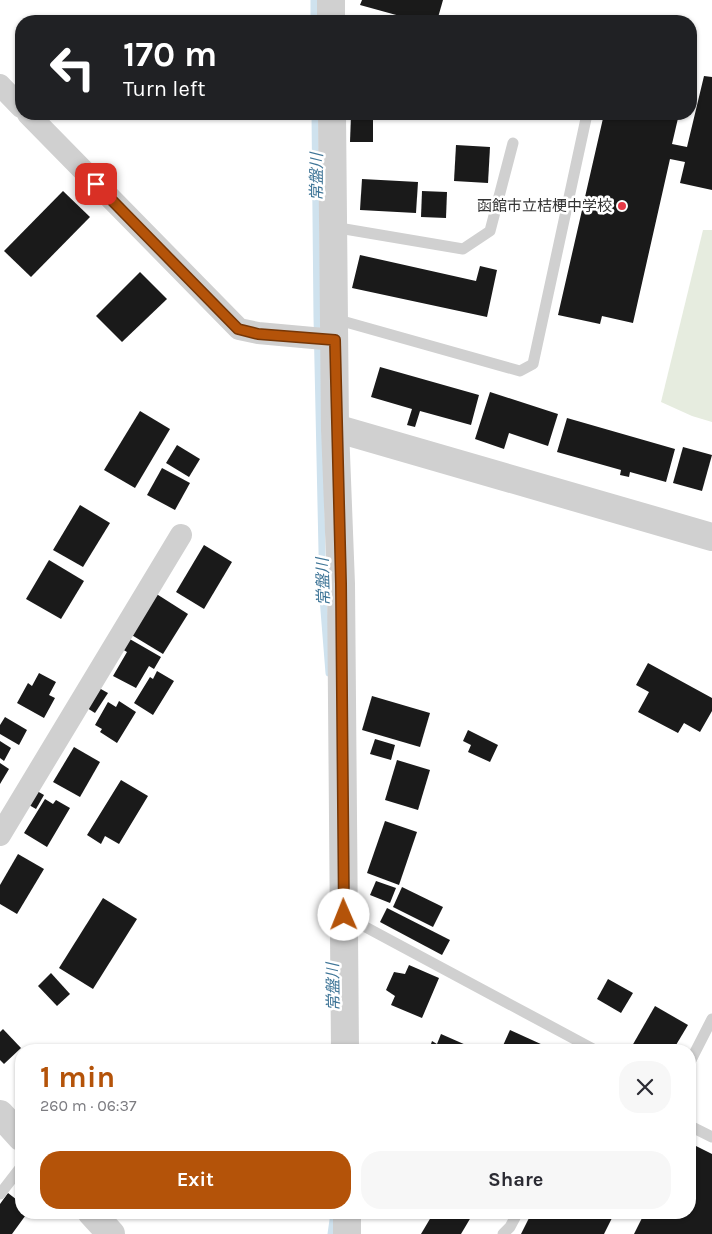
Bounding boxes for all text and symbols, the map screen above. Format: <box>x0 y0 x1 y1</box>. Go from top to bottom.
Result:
text: 170 m <box>123 34 217 75</box>
icon: left <box>40 35 105 100</box>
text: Turn left <box>123 76 206 102</box>
water label: 常盤川 <box>307 151 326 201</box>
pin <box>75 163 117 205</box>
icon: arrive <box>82 170 110 198</box>
place label: 函館市立桔梗中学校 <box>477 197 612 215</box>
marker: 函館市立桔梗中学校 <box>616 200 628 212</box>
water label: 常盤川 <box>313 556 333 606</box>
position arrow <box>317 888 369 940</box>
water label: 常盤川 <box>323 961 343 1011</box>
text: 1 min <box>40 1059 115 1095</box>
button: close <box>619 1061 671 1113</box>
text: 260 m · 06:37 <box>40 1096 136 1115</box>
button: Exit <box>40 1151 351 1209</box>
button: Share <box>361 1151 671 1209</box>

